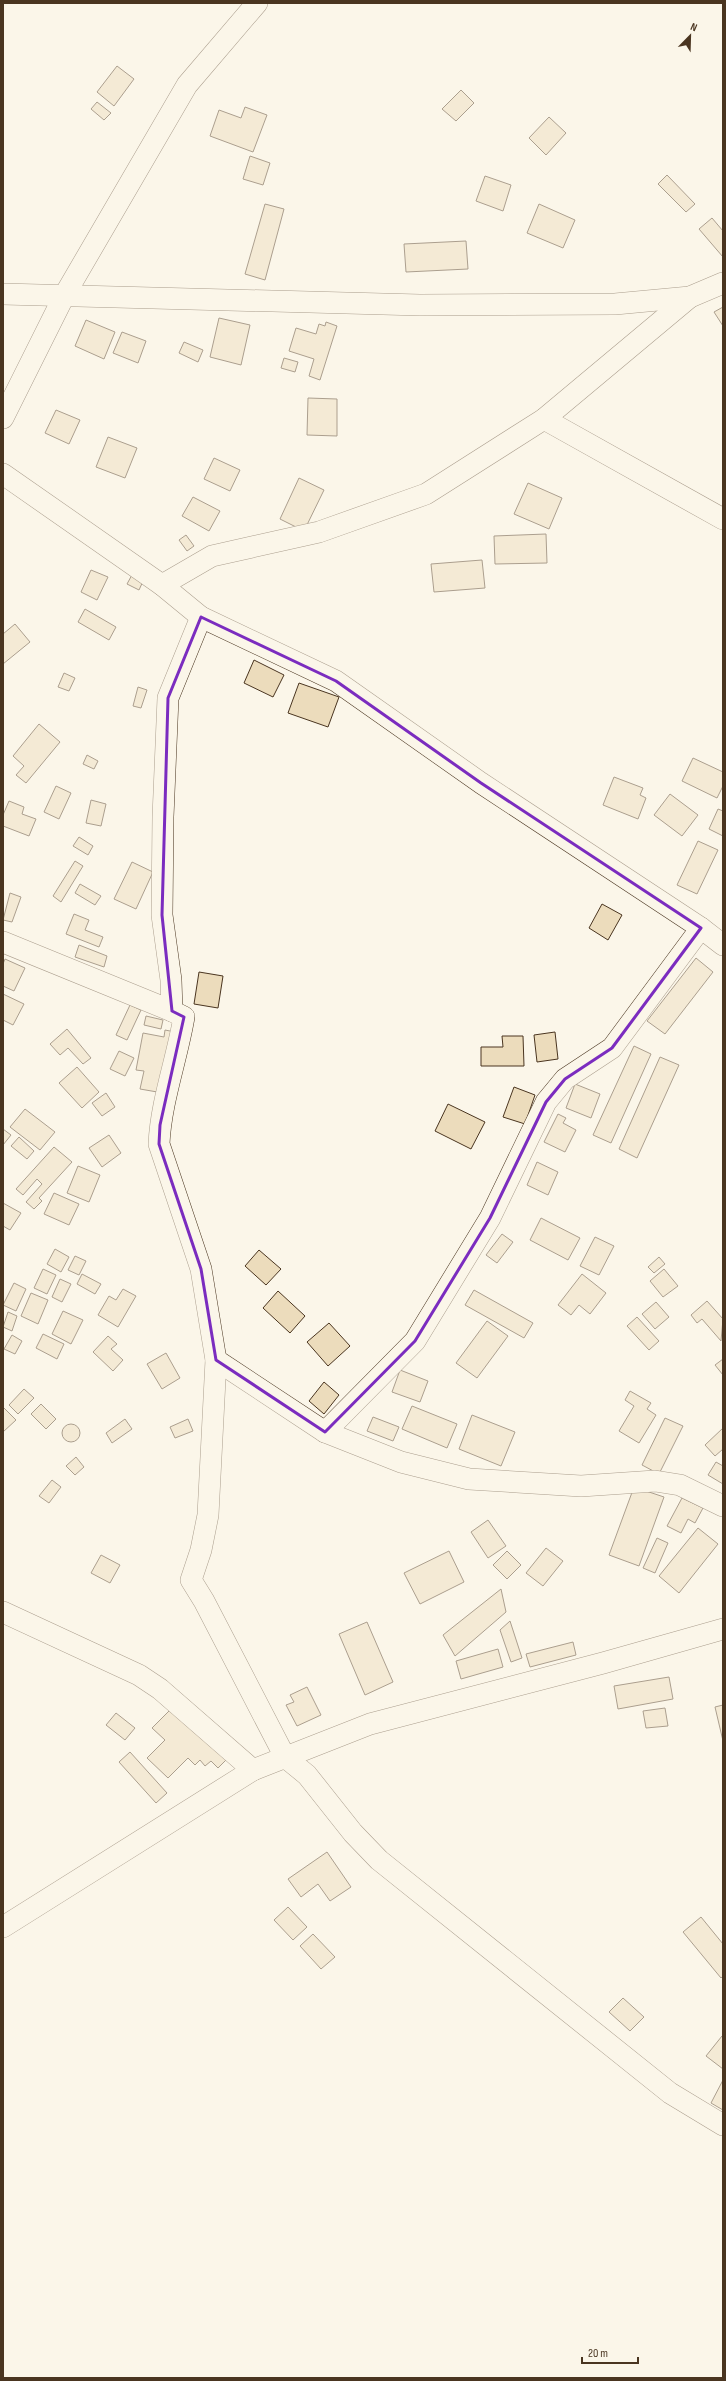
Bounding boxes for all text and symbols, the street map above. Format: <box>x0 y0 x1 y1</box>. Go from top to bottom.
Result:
north arrow <box>670 16 710 56</box>
text: N <box>688 20 699 34</box>
scale bar <box>582 2339 638 2365</box>
text: 20 m <box>588 2346 608 2361</box>

